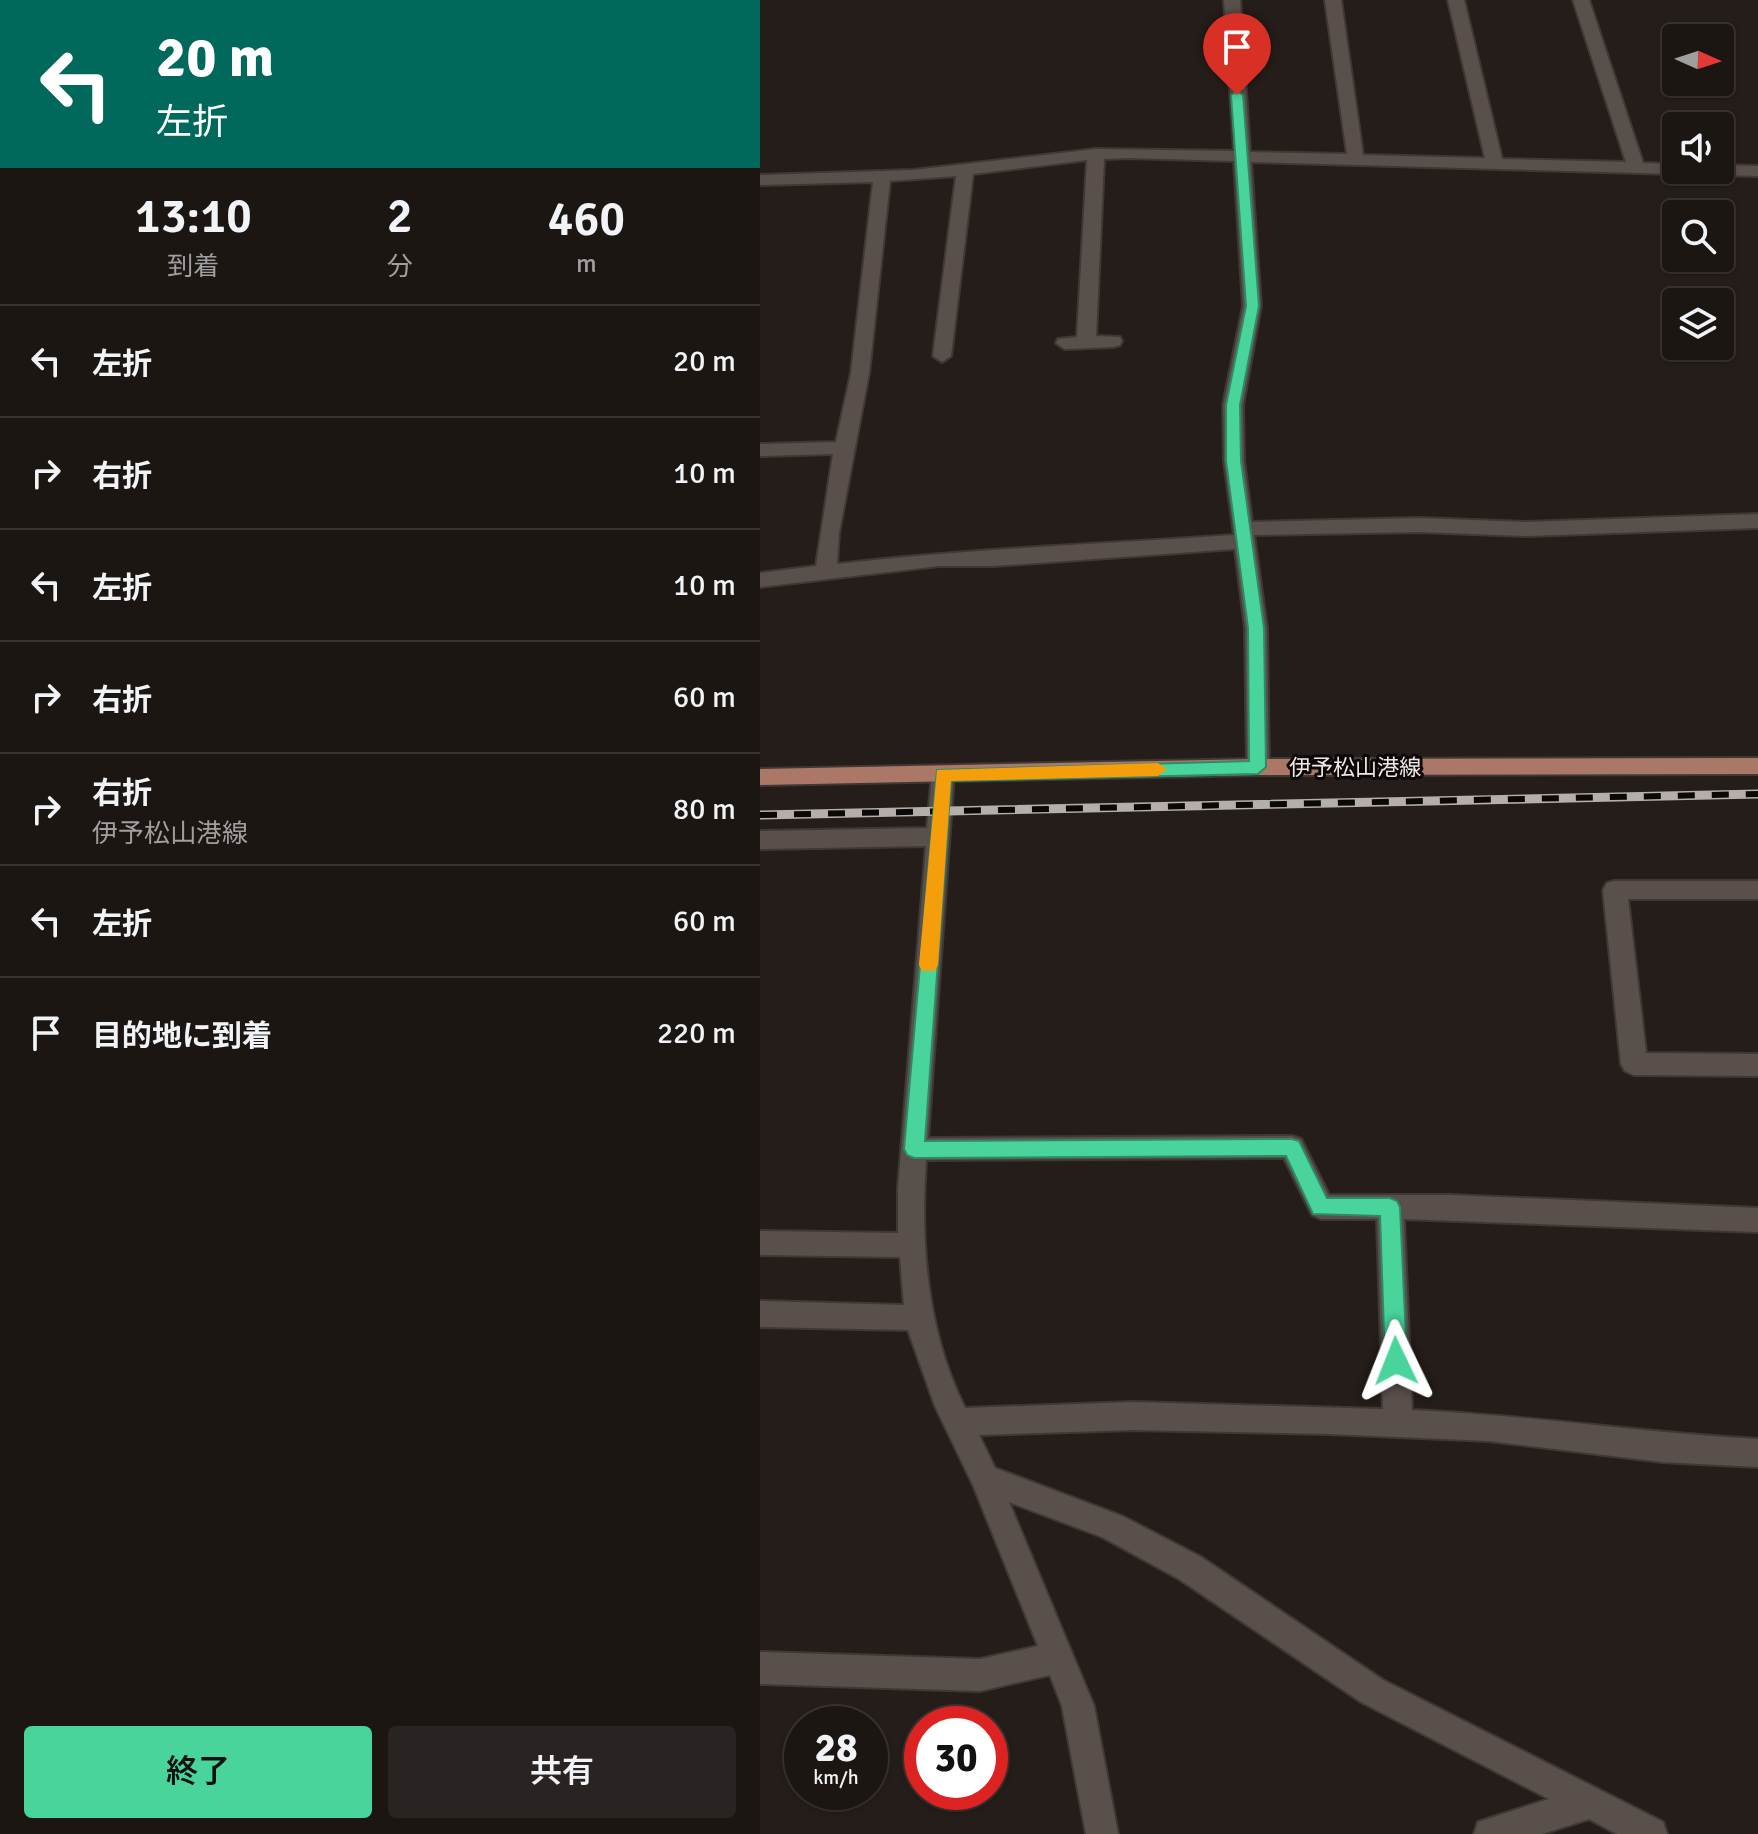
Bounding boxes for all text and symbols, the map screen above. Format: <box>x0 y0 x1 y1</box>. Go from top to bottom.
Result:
pin <box>1203 13 1271 95</box>
text: 20 m <box>156 23 274 92</box>
north arrow <box>1662 24 1734 96</box>
map controls <box>1662 24 1734 360</box>
icon: arrive <box>1215 25 1259 69</box>
icon: left <box>24 32 128 136</box>
text: 左折 <box>156 100 228 145</box>
button: sound <box>1662 112 1734 184</box>
text: 13:10 <box>135 187 252 246</box>
text: 2 <box>387 187 413 246</box>
text: 460 <box>547 190 625 249</box>
button: search <box>1662 200 1734 272</box>
text: m <box>576 248 597 280</box>
text: 到着 <box>167 251 219 283</box>
text: 分 <box>387 251 413 283</box>
button: layers <box>1662 288 1734 360</box>
icon: left <box>24 339 68 383</box>
text: 20 m <box>673 343 736 380</box>
text: 左折 <box>92 346 152 383</box>
icon: right <box>24 451 68 495</box>
text: 10 m <box>673 455 736 492</box>
text: 右折 <box>92 458 152 495</box>
icon: left <box>24 563 68 607</box>
text: 10 m <box>673 567 736 604</box>
text: 左折 <box>92 570 152 607</box>
icon: right <box>24 675 68 719</box>
text: 60 m <box>673 679 736 716</box>
text: 右折 <box>92 682 152 719</box>
street label: 伊予松山港線 <box>1289 754 1421 781</box>
text: 右折 <box>92 775 152 812</box>
icon: right <box>24 787 68 831</box>
text: 80 m <box>673 791 736 828</box>
text: 伊予松山港線 <box>92 818 248 850</box>
icon: left <box>24 899 68 943</box>
text: 60 m <box>673 903 736 940</box>
text: 左折 <box>92 906 152 943</box>
icon: arrive <box>24 1011 68 1055</box>
text: 220 m <box>657 1015 736 1052</box>
text: 目的地に到着 <box>92 1018 272 1055</box>
position arrow <box>1354 1319 1438 1403</box>
speed limit sign: 30 <box>904 1706 1008 1810</box>
text: 28 <box>814 1723 858 1773</box>
button: 終了 <box>24 1726 372 1818</box>
button: 共有 <box>388 1726 736 1818</box>
text: km/h <box>813 1765 859 1790</box>

